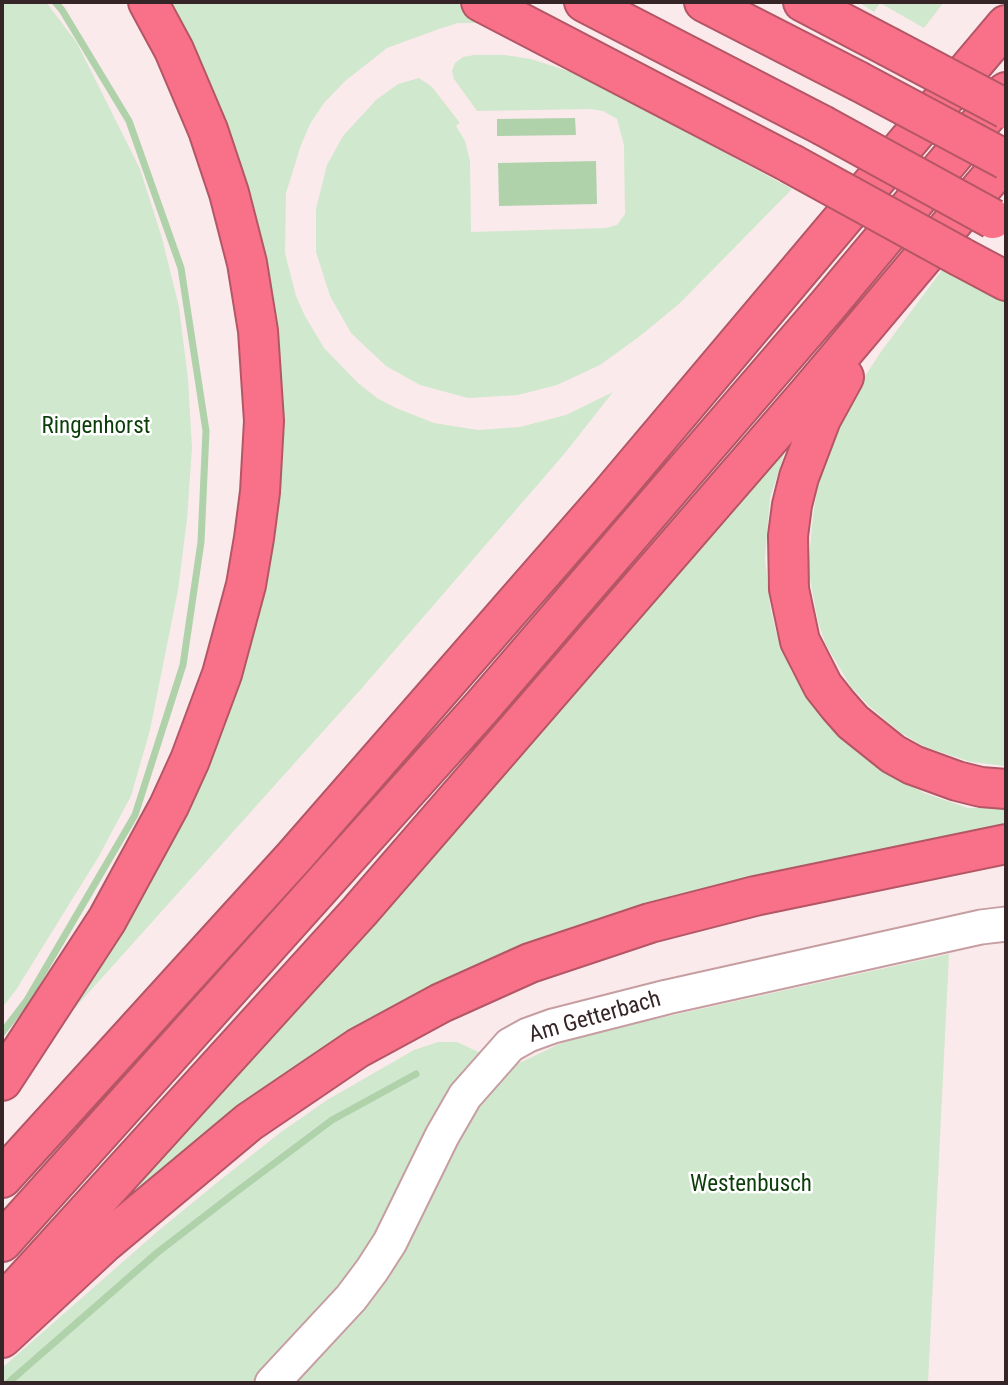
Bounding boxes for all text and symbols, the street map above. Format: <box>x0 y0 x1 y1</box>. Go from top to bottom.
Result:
park label: Ringenhorst <box>42 413 150 441</box>
street label: Am Getterbach <box>526 986 664 1050</box>
park label: Westenbusch <box>690 1171 812 1199</box>

